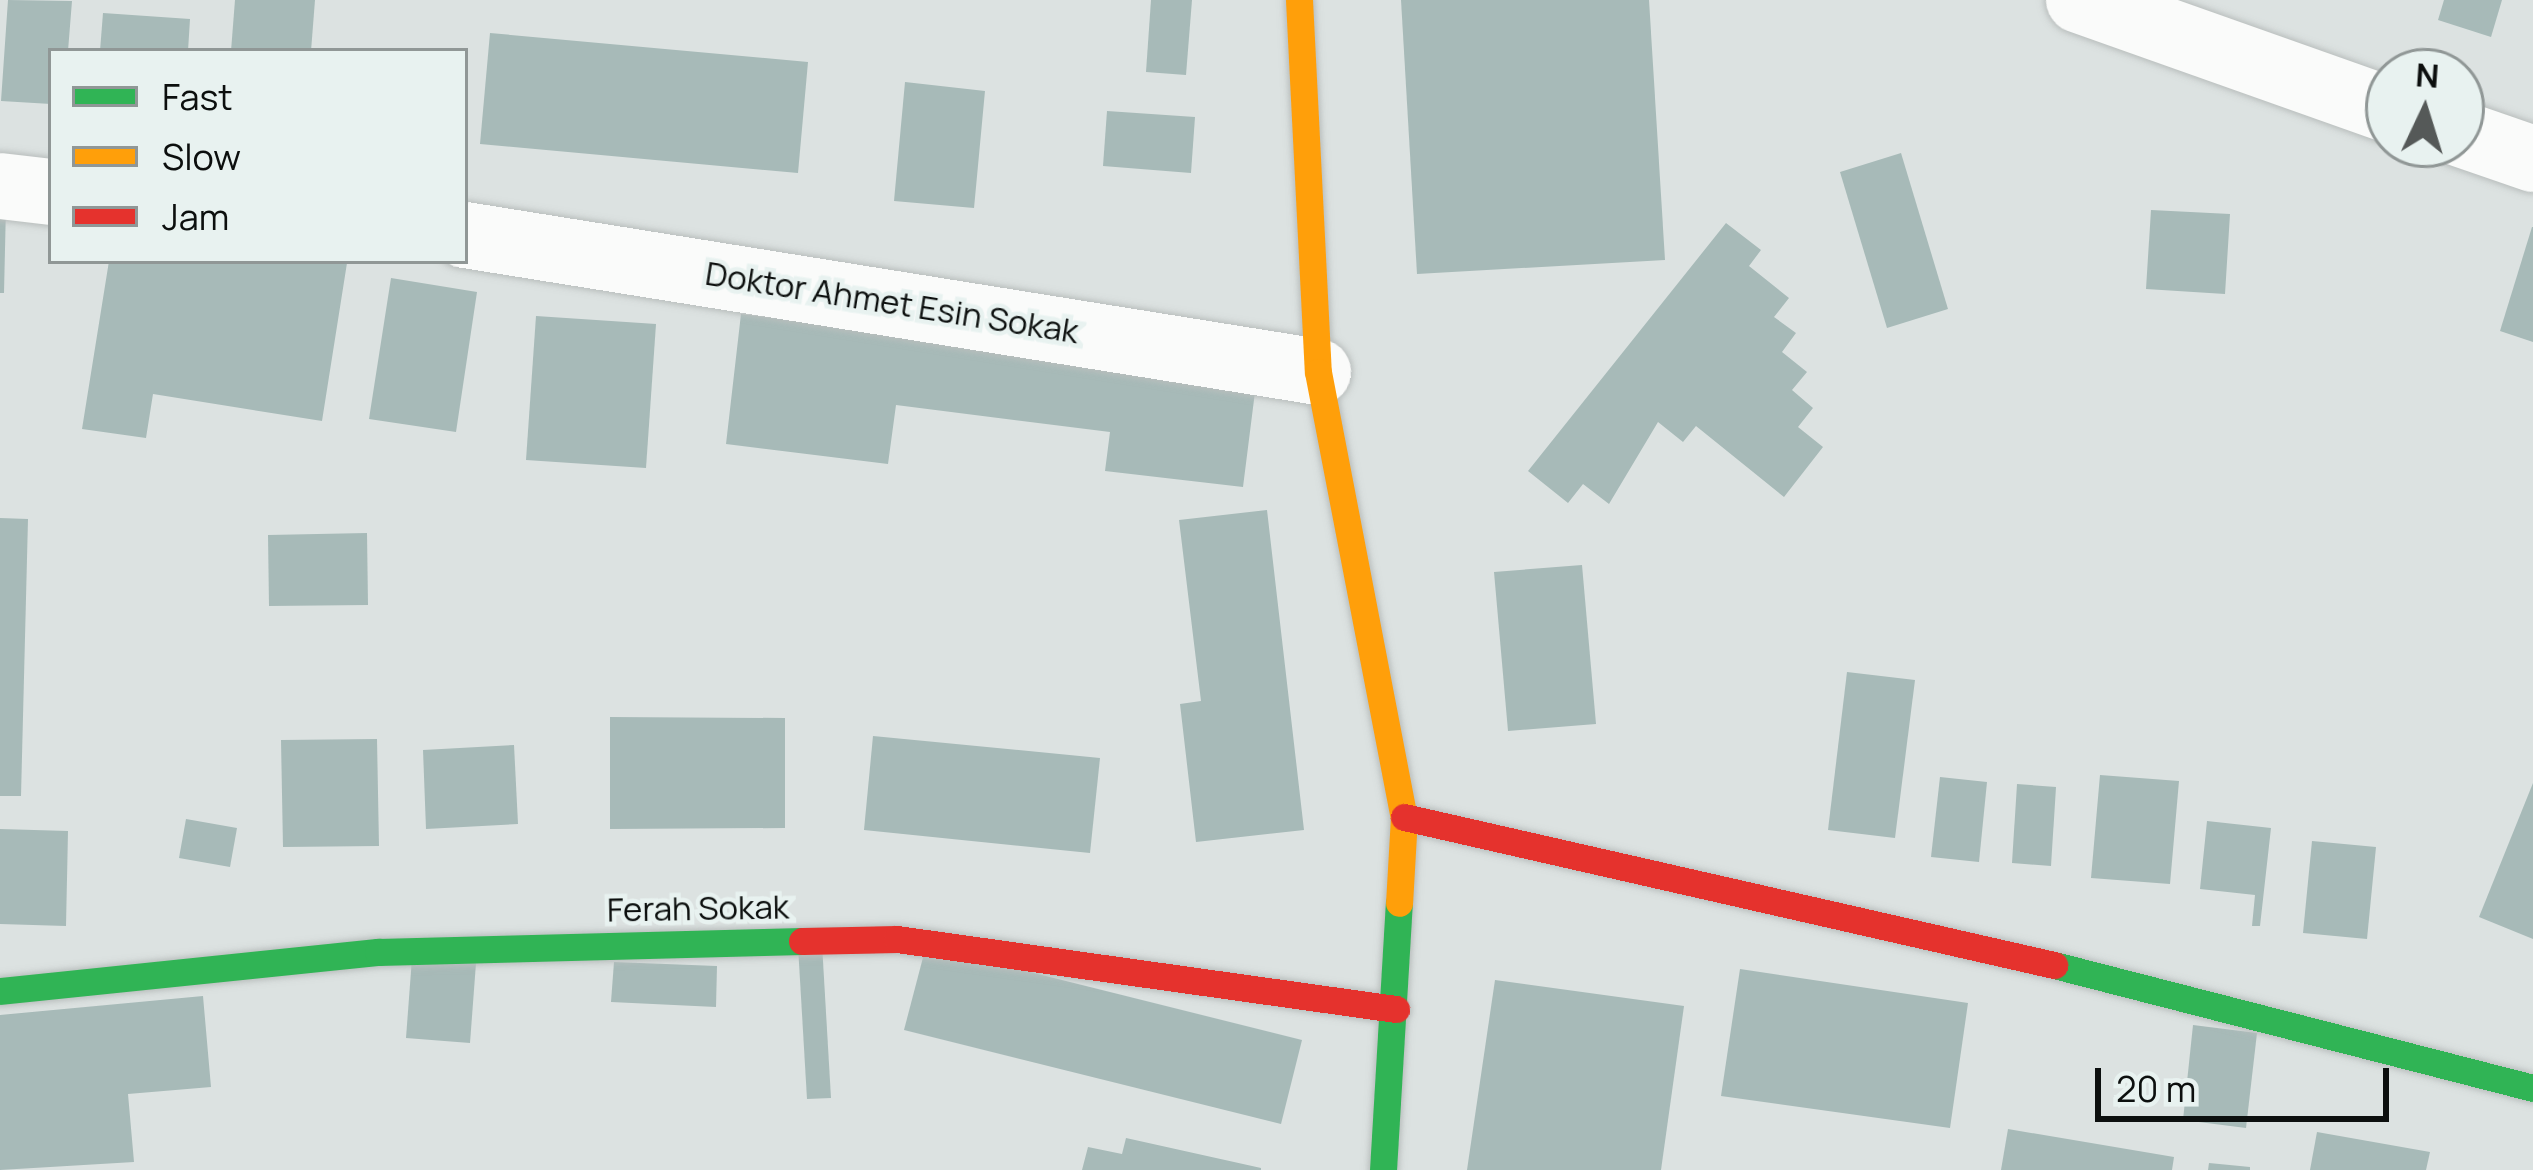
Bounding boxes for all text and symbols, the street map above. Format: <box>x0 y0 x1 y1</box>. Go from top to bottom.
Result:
legend <box>48 48 468 264</box>
north arrow <box>2365 48 2485 168</box>
text: N <box>2414 51 2441 98</box>
text: Fast <box>162 72 233 121</box>
text: Slow <box>162 132 241 181</box>
text: Jam <box>162 192 229 241</box>
street label: Doktor Ahmet Esin Sokak <box>703 253 1081 351</box>
street label: Ferah Sokak <box>607 887 789 929</box>
scale bar <box>2101 1044 2395 1118</box>
text: 20 m <box>2116 1064 2196 1113</box>

